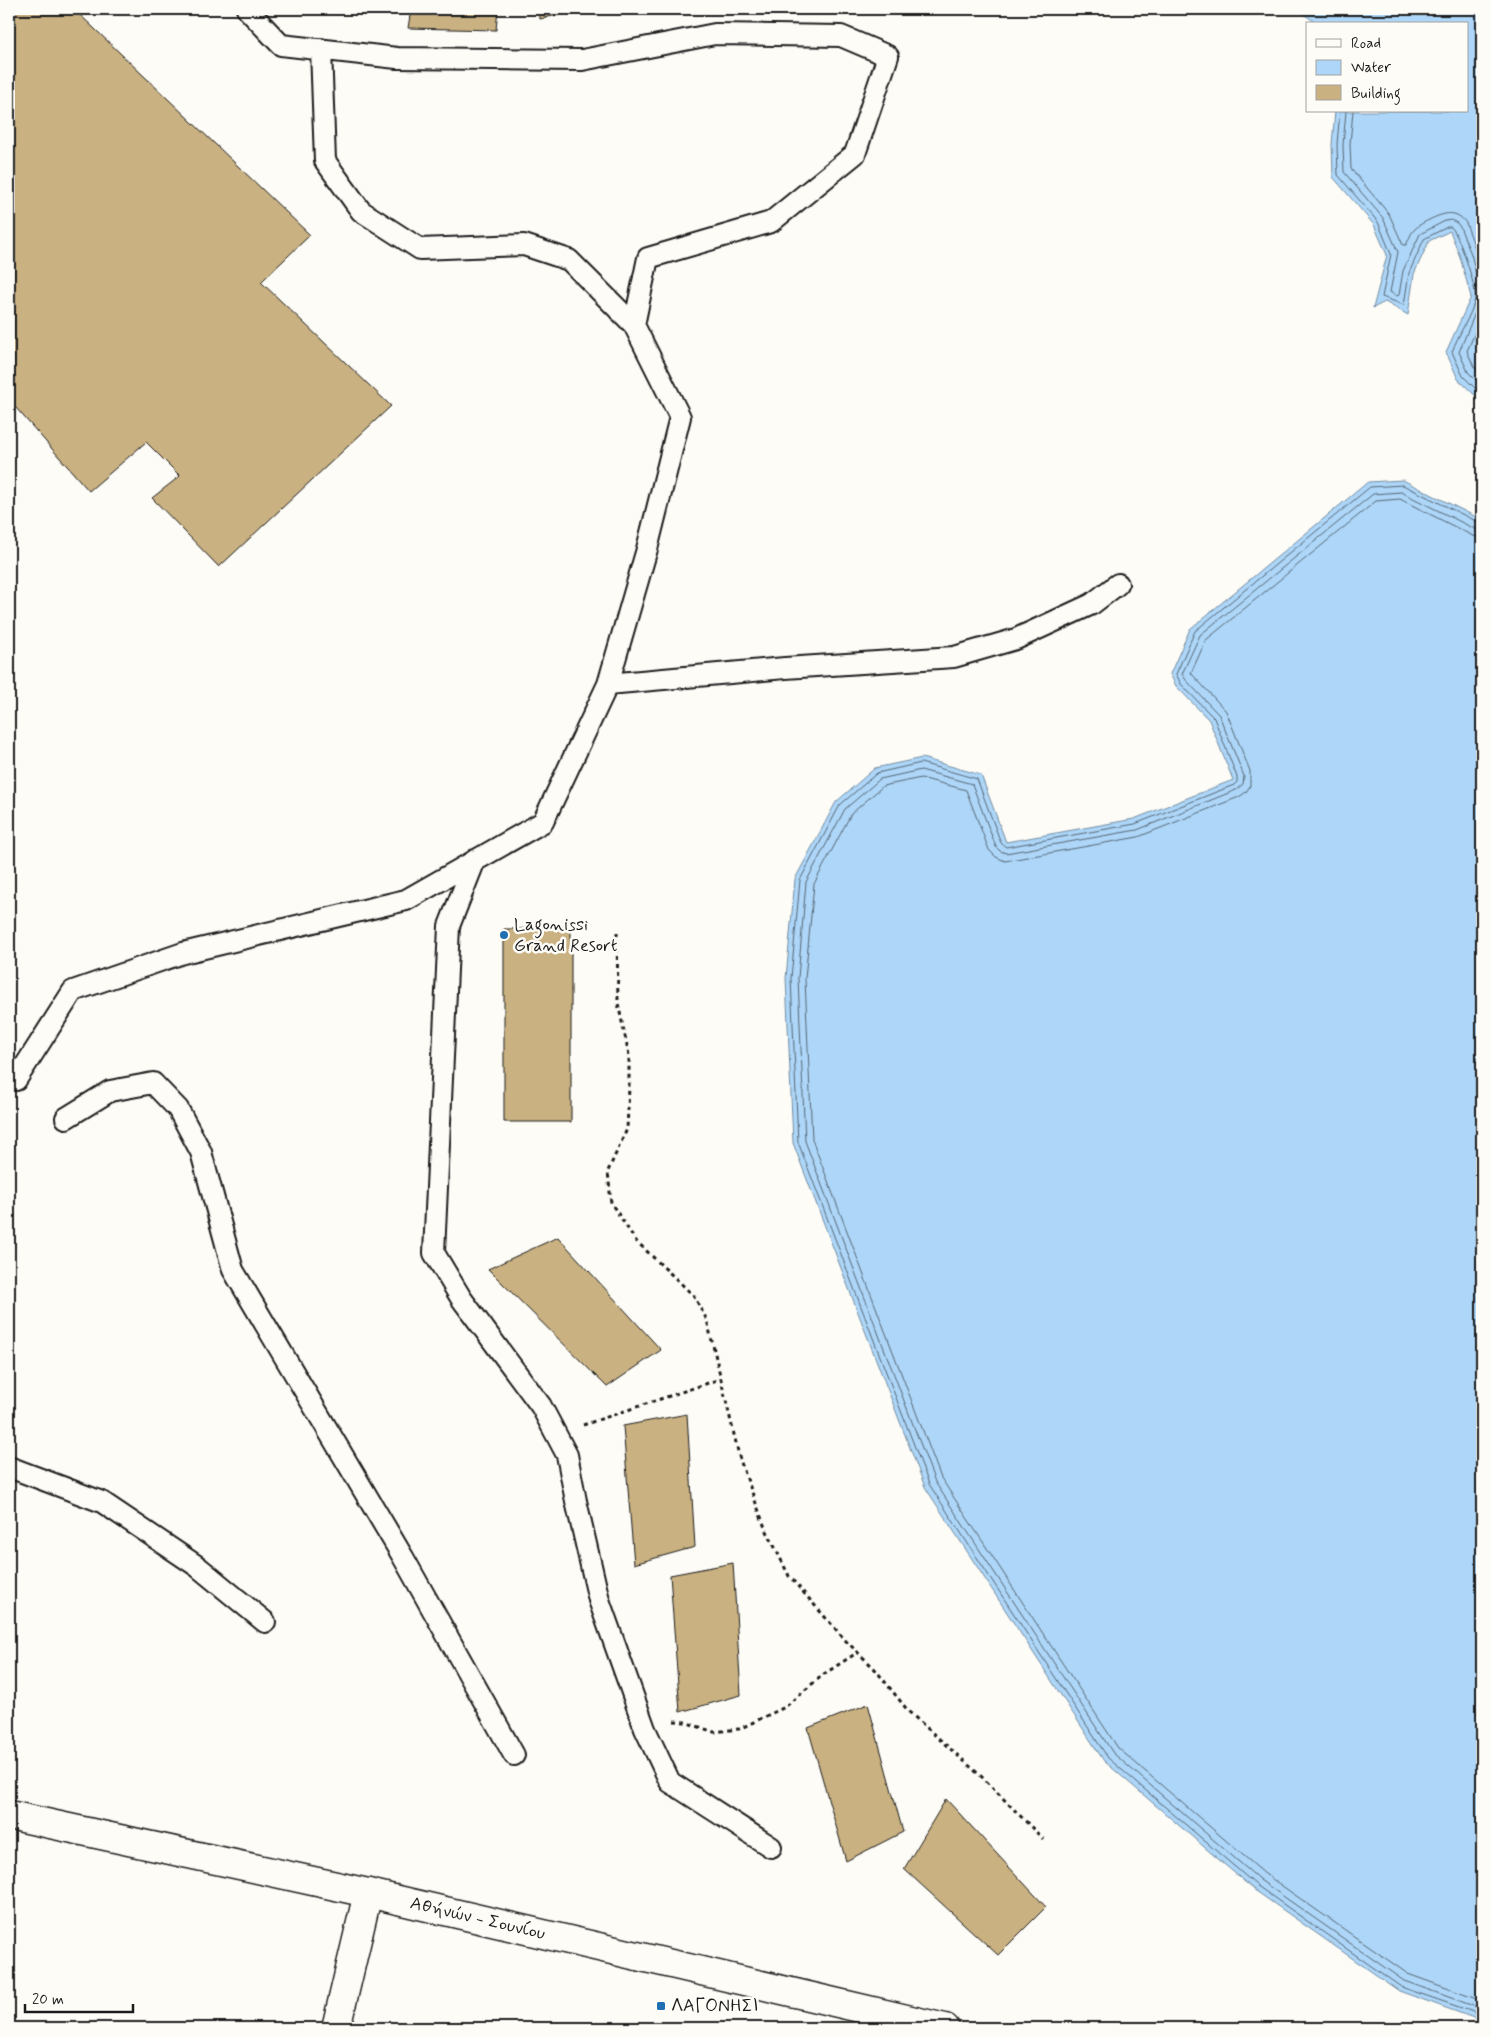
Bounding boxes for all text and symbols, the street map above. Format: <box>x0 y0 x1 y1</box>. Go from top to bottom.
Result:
legend <box>1306 22 1468 112</box>
text: Road <box>1351 34 1381 54</box>
text: Water <box>1351 58 1391 78</box>
text: Building <box>1351 84 1401 105</box>
place label: Lagonissi Grand Resort <box>514 913 618 958</box>
marker: Lagonissi Grand Resort <box>498 929 510 941</box>
street label: Αθήνών - Σουνίου <box>408 1891 548 1946</box>
scale bar <box>25 1982 132 2014</box>
text: 20 m <box>32 1990 64 2010</box>
place label: ΛΑΓΟΝΗΣΙ <box>671 1994 759 2018</box>
marker: ΛΑΓΟΝΗΣΙ <box>655 2000 667 2012</box>

